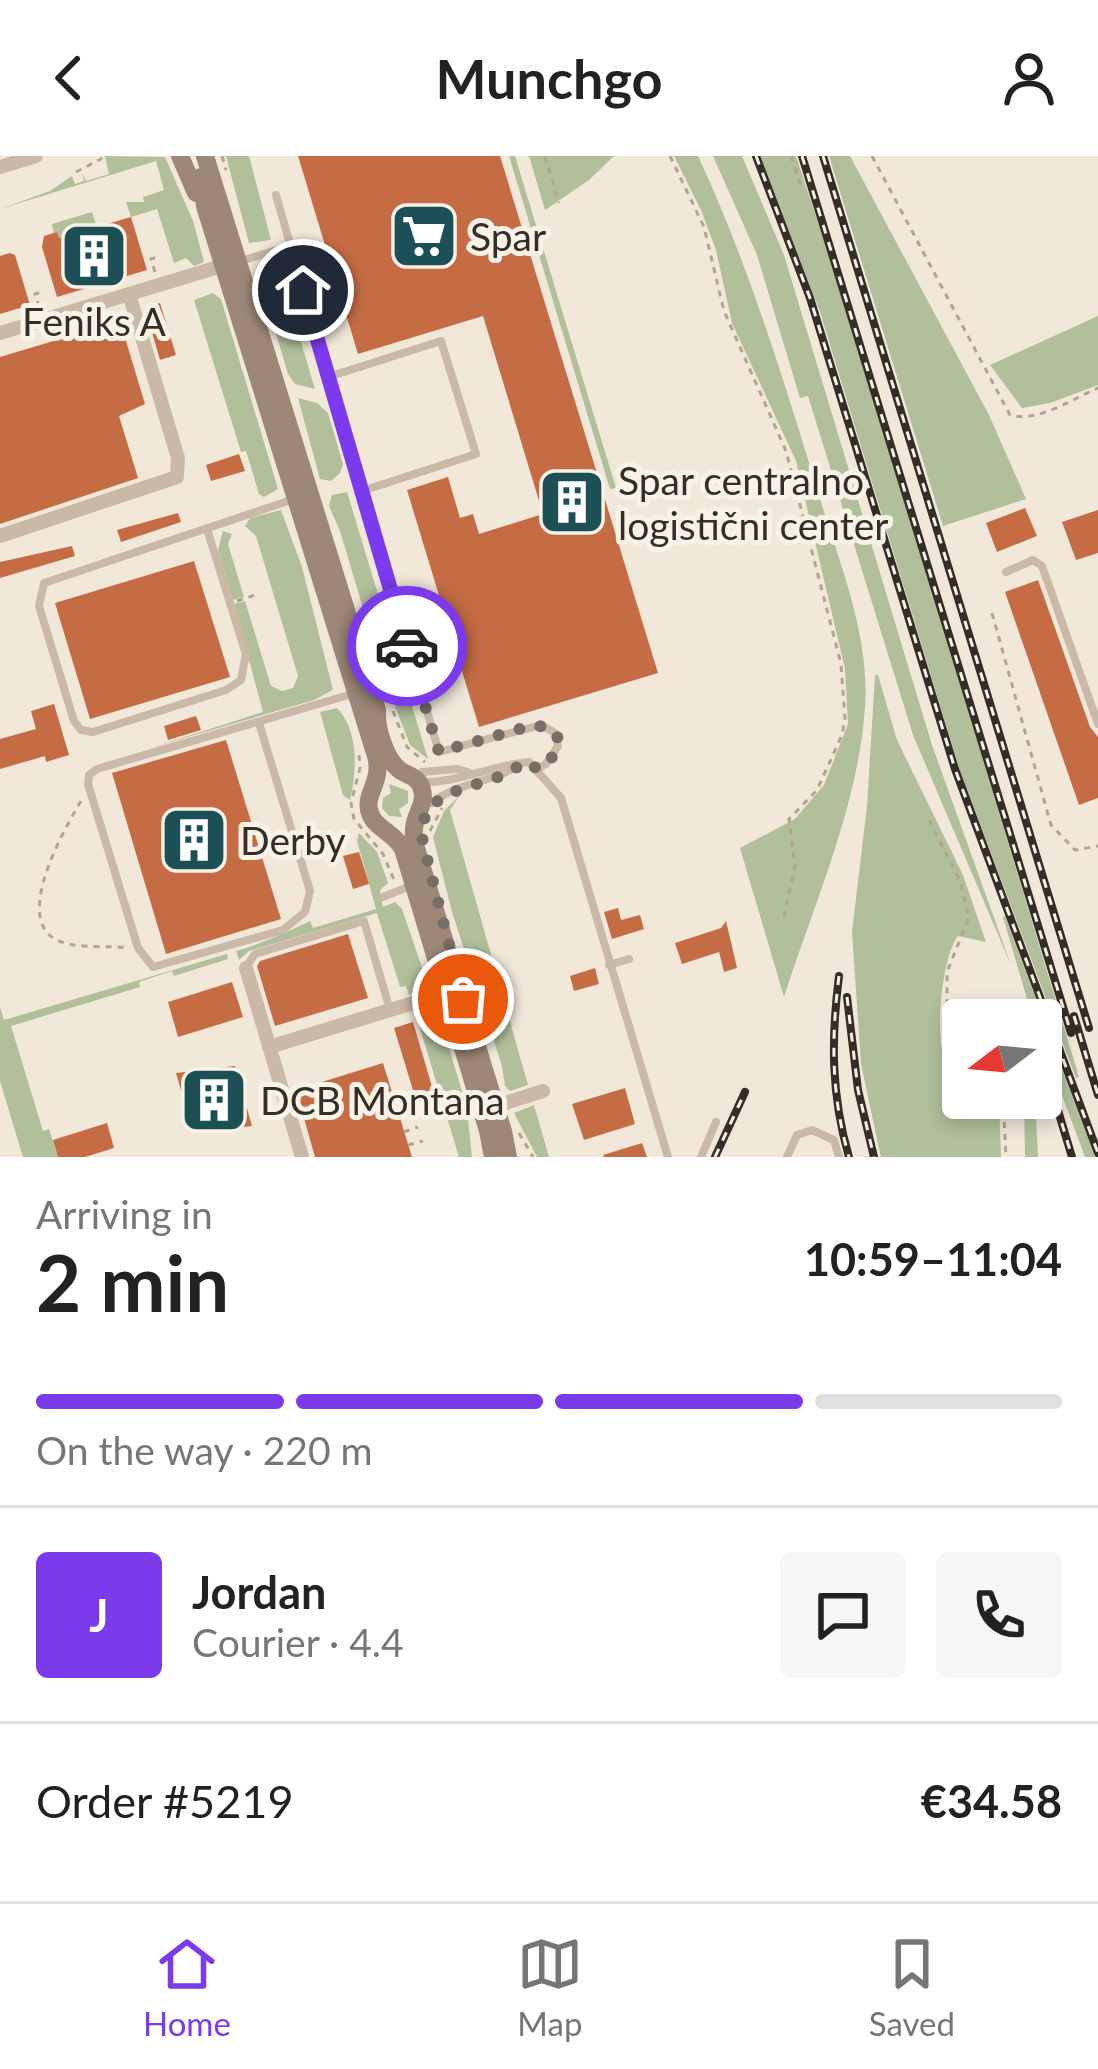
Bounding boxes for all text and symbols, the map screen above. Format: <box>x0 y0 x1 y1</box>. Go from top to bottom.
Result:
icon: back <box>36 45 102 111</box>
icon: person <box>996 45 1062 111</box>
text: Munchgo <box>436 46 662 111</box>
supermarket icon: Spar <box>389 201 459 271</box>
place label: Spar <box>470 213 546 259</box>
building icon: Feniks A <box>59 221 129 291</box>
pin <box>252 239 354 341</box>
icon: home <box>270 257 336 323</box>
place label: Feniks A <box>22 298 167 344</box>
place label: Spar centralno logistični center <box>618 457 889 548</box>
building icon: Spar centralno logistični center <box>537 467 607 537</box>
courier <box>347 586 467 706</box>
icon: car <box>374 613 440 679</box>
building icon: Derby <box>159 805 229 875</box>
place label: Derby <box>240 817 346 863</box>
pin <box>412 948 514 1050</box>
icon: bag <box>430 966 496 1032</box>
north arrow <box>942 999 1062 1119</box>
map controls <box>942 999 1062 1119</box>
building icon: DCB Montana <box>179 1065 249 1135</box>
place label: DCB Montana <box>260 1077 505 1123</box>
text: Arriving in <box>36 1191 213 1237</box>
text: 10:59–11:04 <box>804 1232 1062 1286</box>
text: 2 min <box>36 1235 229 1329</box>
text: On the way · 220 m <box>36 1427 373 1473</box>
button: chat <box>780 1552 906 1678</box>
button: phone <box>936 1552 1062 1678</box>
text: Jordan <box>192 1565 326 1619</box>
text: J <box>89 1588 109 1642</box>
text: Courier · 4.4 <box>192 1619 404 1665</box>
text: Order #5219 <box>36 1774 294 1828</box>
text: €34.58 <box>921 1774 1062 1828</box>
tab: Home <box>143 1931 231 2043</box>
tab: Map <box>517 1931 583 2043</box>
tab: Saved <box>869 1931 955 2043</box>

